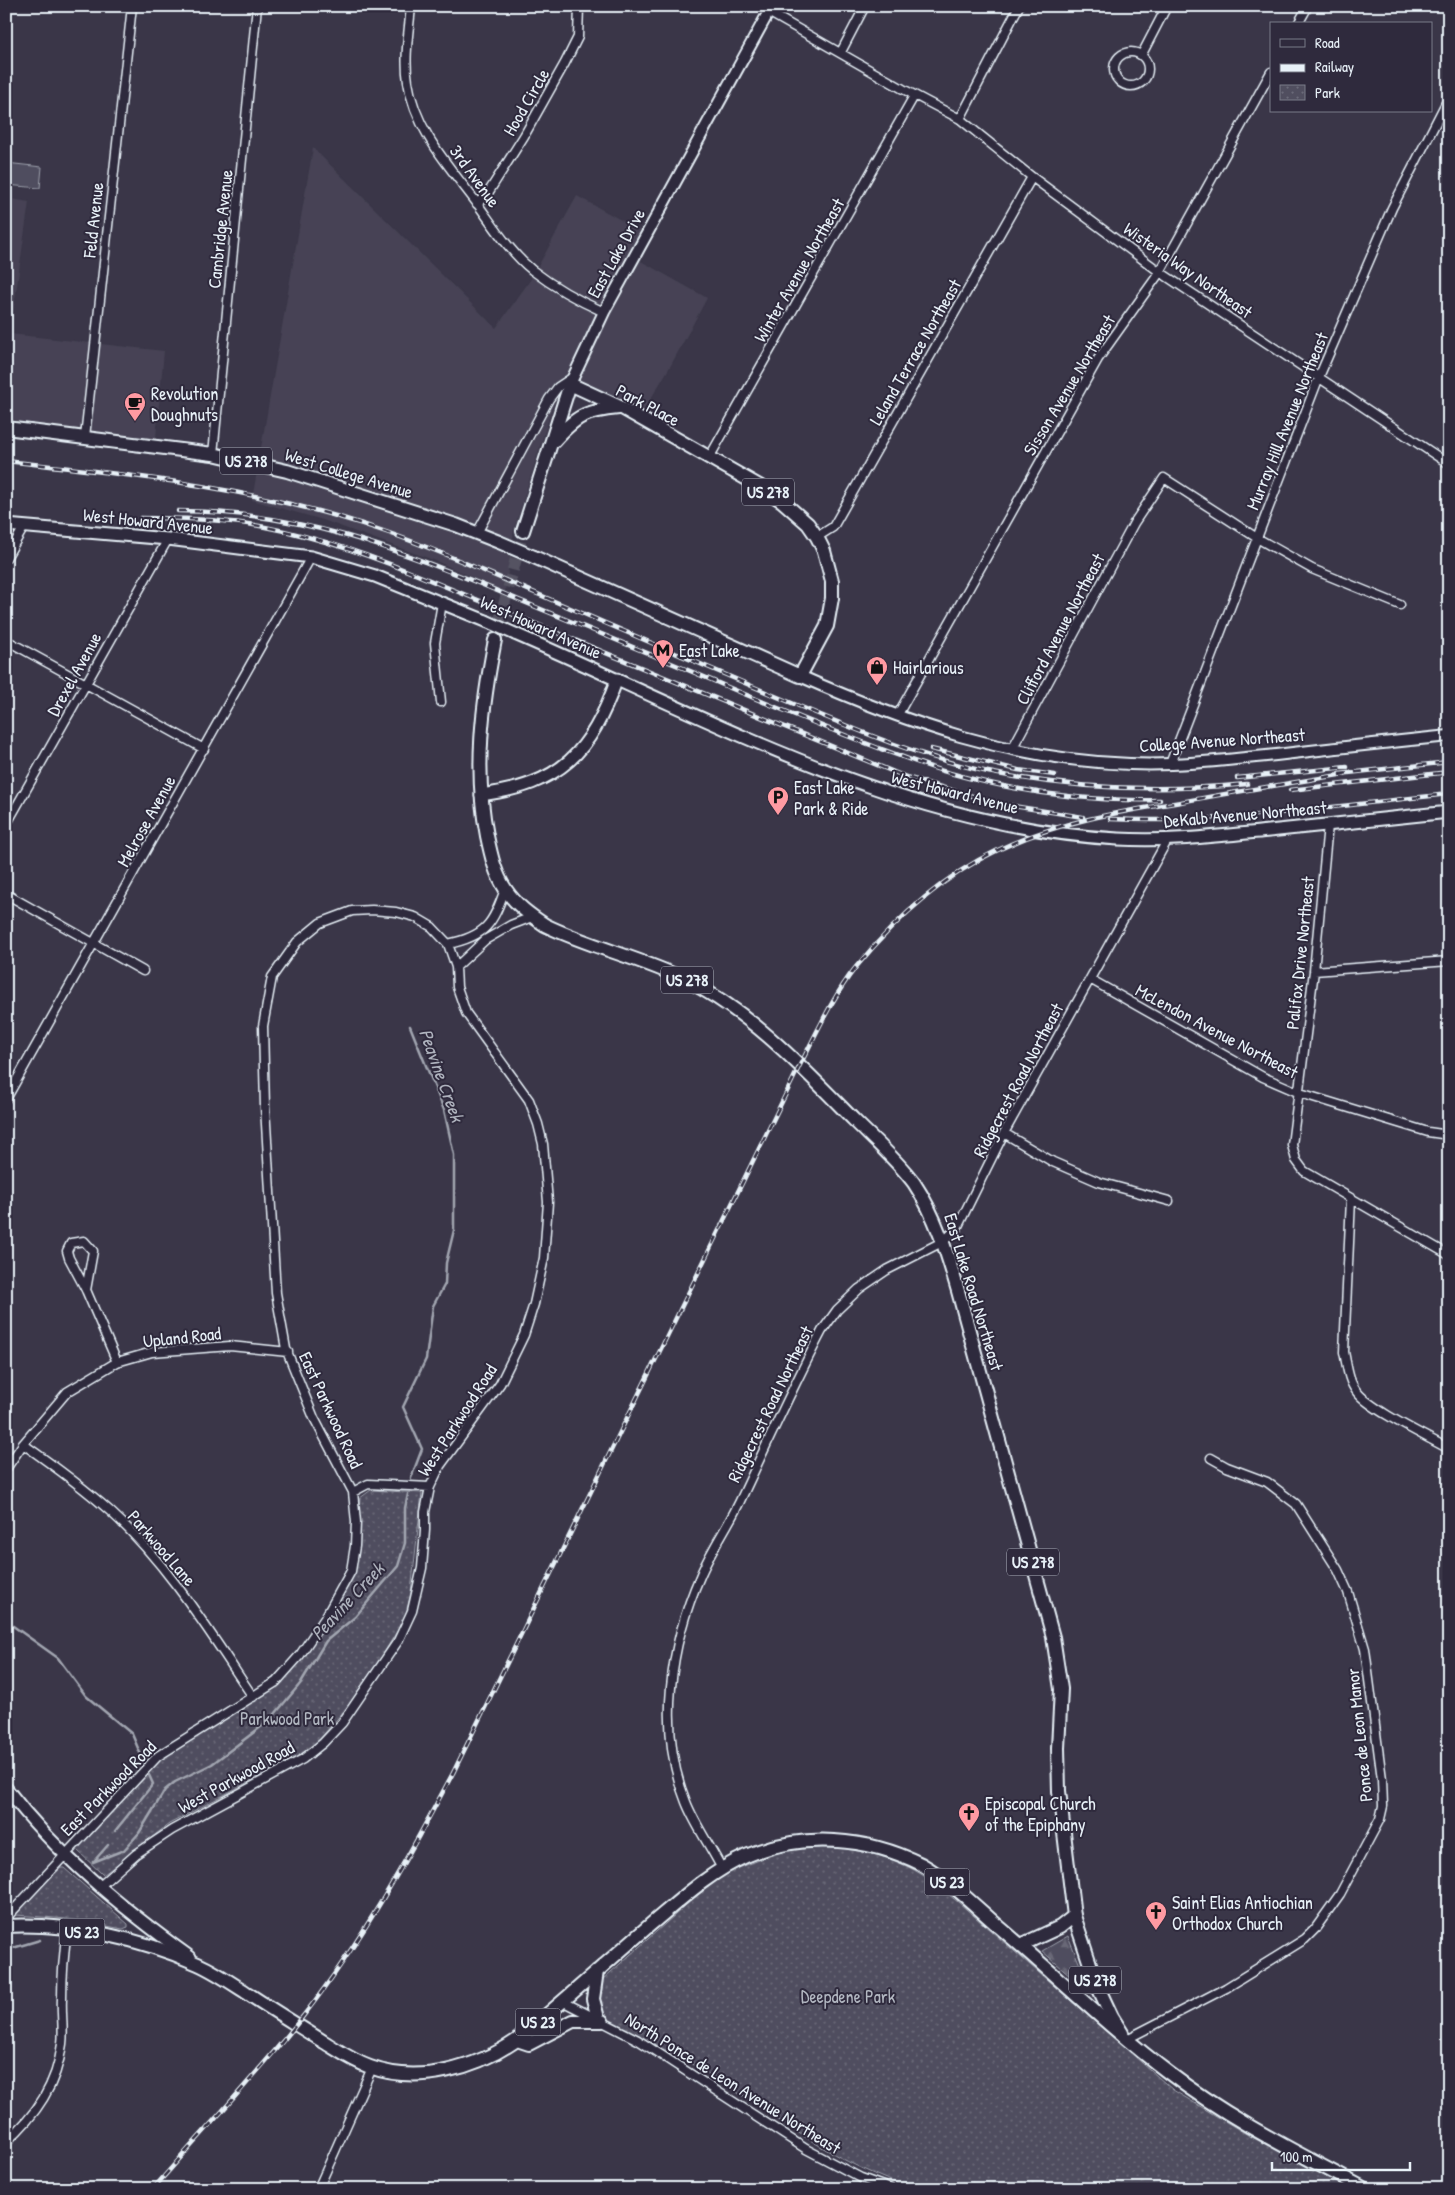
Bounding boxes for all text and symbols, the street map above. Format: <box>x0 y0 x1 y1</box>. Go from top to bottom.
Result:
legend <box>1270 22 1432 112</box>
text: Road <box>1315 32 1340 53</box>
text: Railway <box>1315 56 1354 77</box>
street label: Hood Circle <box>497 64 555 140</box>
text: Park <box>1315 82 1340 103</box>
street label: 3rd Avenue <box>444 140 506 212</box>
street label: Cambridge Avenue <box>201 168 239 290</box>
street label: Feld Avenue <box>77 181 109 260</box>
street label: Winter Avenue Northeast <box>748 193 851 347</box>
street label: East Lake Drive <box>581 204 651 302</box>
street label: Wisteria Way Northeast <box>1118 216 1258 324</box>
street label: Leland Terrace Northeast <box>863 274 967 430</box>
street label: Sisson Avenue Northeast <box>1017 309 1121 460</box>
street label: Murray Hill Avenue Northeast <box>1240 328 1334 514</box>
street label: Park Place <box>612 378 684 432</box>
place label: Revolution Doughnuts <box>151 381 218 427</box>
cafe icon: Revolution Doughnuts <box>123 391 147 422</box>
street label: West College Avenue <box>282 442 416 504</box>
road number: US 278 <box>220 448 272 474</box>
road number: US 278 <box>742 478 794 506</box>
street label: West Howard Avenue <box>82 502 214 540</box>
street label: Clifford Avenue Northeast <box>1009 548 1111 709</box>
street label: West Howard Avenue <box>476 589 606 665</box>
street label: Drexel Avenue <box>41 628 107 720</box>
metro station icon: East Lake <box>651 638 675 669</box>
place label: East Lake <box>679 638 740 663</box>
shop icon: Hairlarious <box>865 655 889 686</box>
place label: Hairlarious <box>893 655 964 680</box>
street label: College Avenue Northeast <box>1138 722 1306 758</box>
street label: West Howard Avenue <box>889 764 1021 820</box>
street label: Melrose Avenue <box>111 771 181 871</box>
place label: East Lake Park & Ride <box>794 775 868 821</box>
parking icon: East Lake Park & Ride <box>766 785 790 816</box>
street label: DeKalb Avenue Northeast <box>1163 794 1328 834</box>
street label: Palifox Drive Northeast <box>1280 875 1321 1031</box>
road number: US 278 <box>661 966 713 994</box>
street label: McLendon Avenue Northeast <box>1131 978 1303 1085</box>
street label: Ridgecrest Road Northeast <box>967 998 1070 1161</box>
water label: Peavine Creek <box>413 1025 472 1127</box>
street label: East Lake Road Northeast <box>938 1210 1010 1375</box>
street label: Upland Road <box>142 1320 222 1354</box>
street label: Ridgecrest Road Northeast <box>721 1321 819 1486</box>
street label: East Parkwood Road <box>293 1348 369 1472</box>
street label: West Parkwood Road <box>411 1359 503 1481</box>
street label: Parkwood Lane <box>122 1505 202 1591</box>
road number: US 278 <box>1007 1548 1059 1575</box>
water label: Peavine Creek <box>304 1555 391 1645</box>
street label: Ponce de Leon Manor <box>1340 1667 1378 1803</box>
park label: Parkwood Park <box>240 1706 335 1731</box>
street label: East Parkwood Road <box>55 1735 161 1841</box>
street label: West Parkwood Road <box>173 1735 299 1819</box>
place label: Episcopal Church of the Epiphany <box>985 1791 1096 1837</box>
church icon: Episcopal Church of the Epiphany <box>957 1801 981 1832</box>
road number: US 23 <box>924 1868 970 1895</box>
place label: Saint Elias Antiochian Orthodox Church <box>1172 1890 1313 1936</box>
church icon: Saint Elias Antiochian Orthodox Church <box>1144 1900 1168 1931</box>
road number: US 23 <box>59 1918 104 1945</box>
road number: US 278 <box>1069 1966 1121 1994</box>
park label: Deepdene Park <box>801 1984 896 2009</box>
street label: North Ponce de Leon Avenue Northeast <box>620 2006 846 2160</box>
road number: US 23 <box>516 2008 560 2035</box>
scale bar <box>1272 2140 1410 2172</box>
text: 100 m <box>1280 2146 1313 2167</box>

